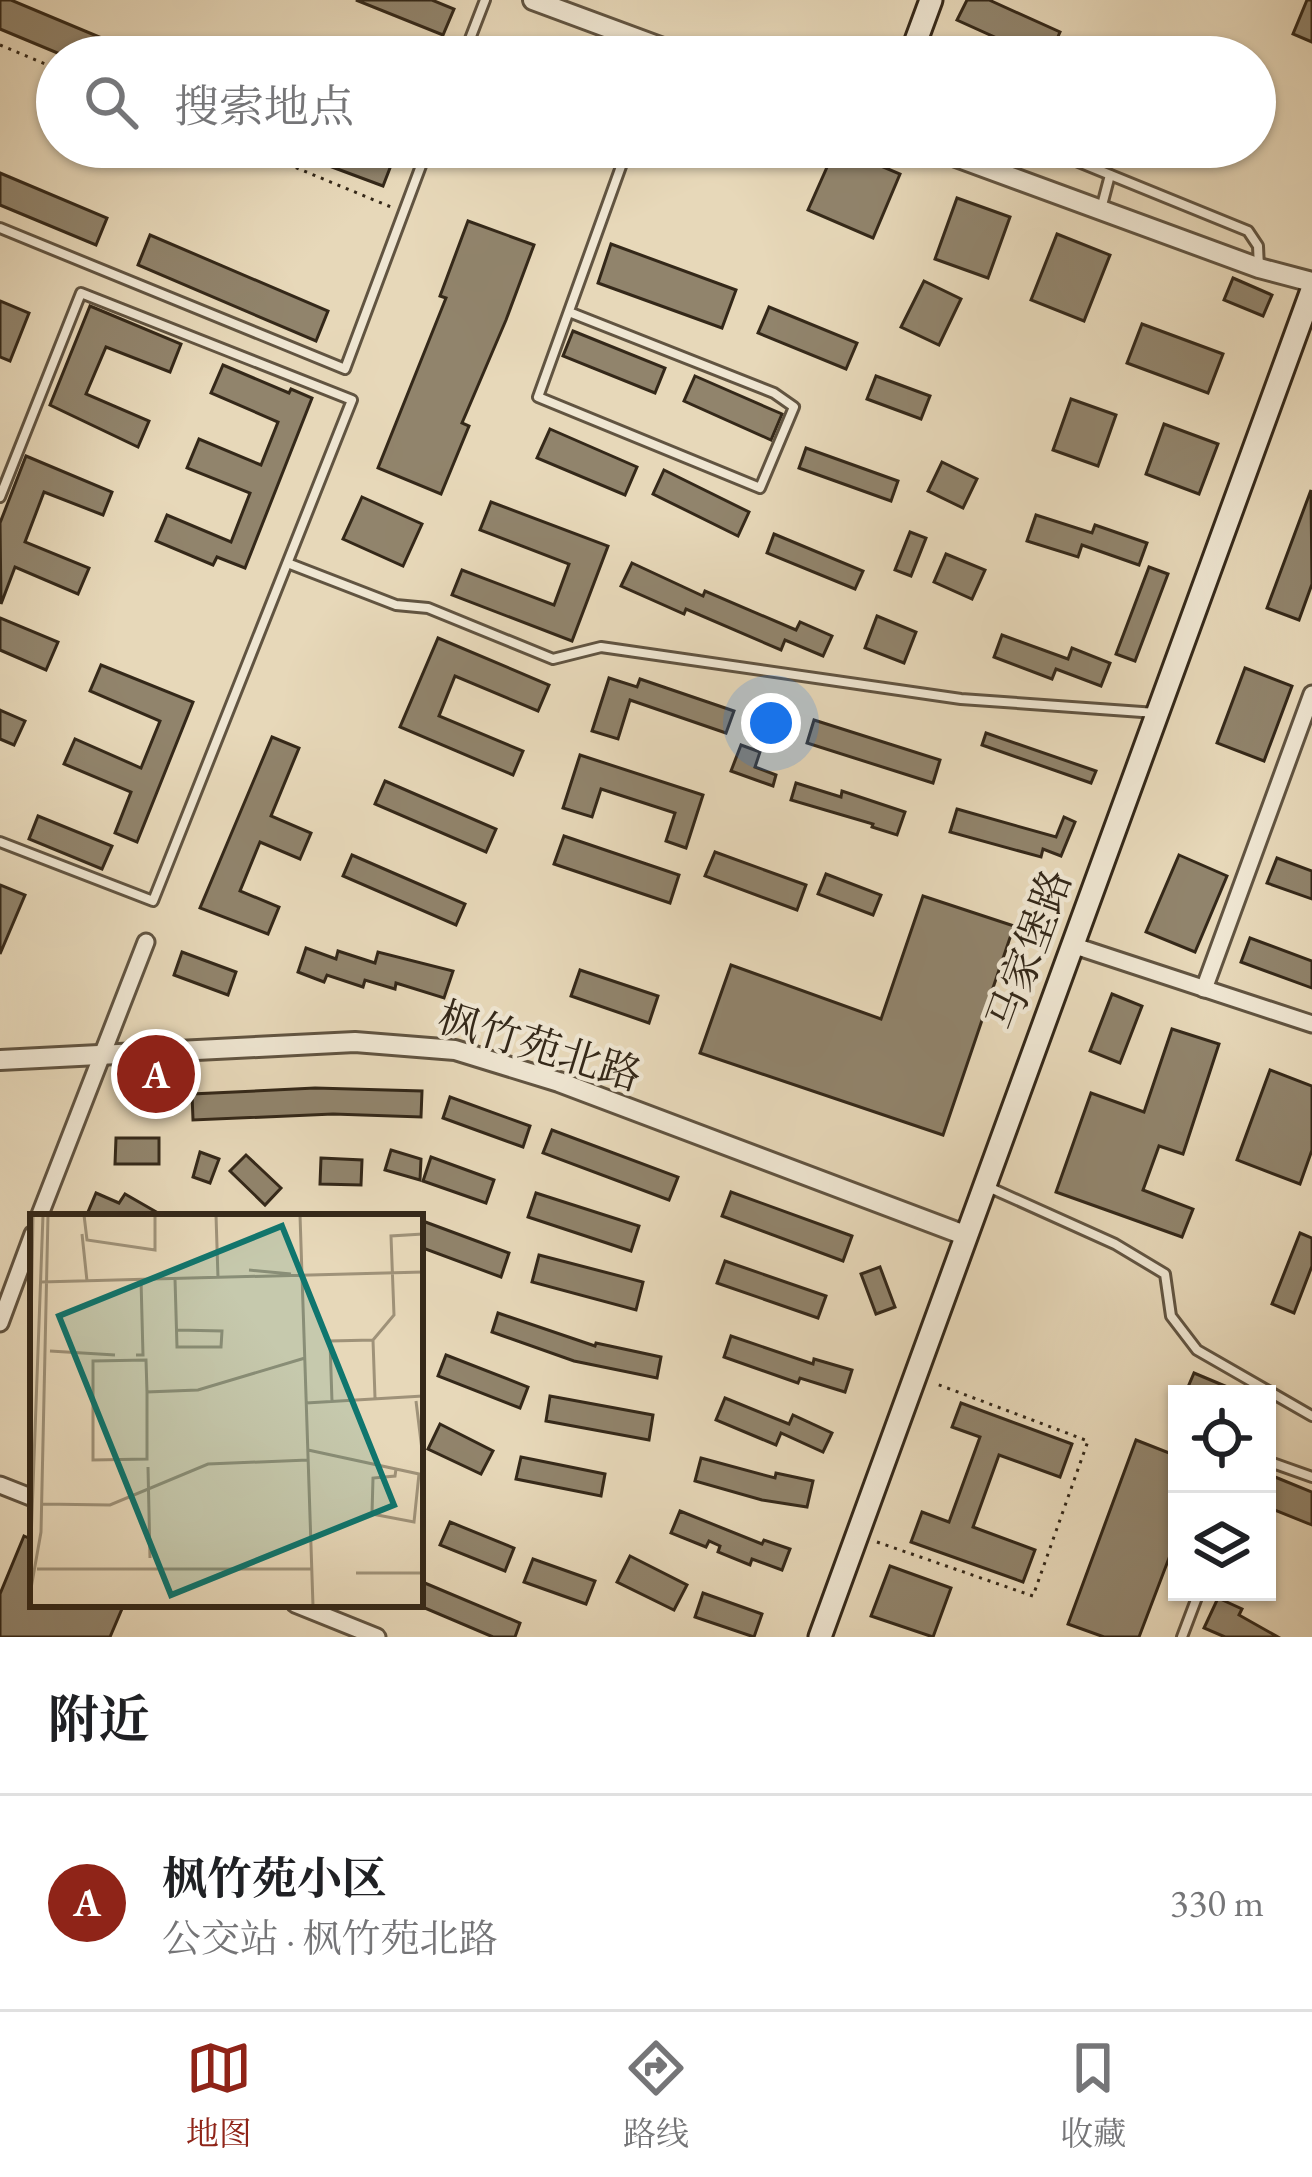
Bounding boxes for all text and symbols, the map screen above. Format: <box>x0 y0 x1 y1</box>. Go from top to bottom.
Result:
search box <box>36 36 1276 168</box>
icon: search <box>78 69 144 135</box>
text: 搜索地点 <box>174 77 354 135</box>
your location <box>741 693 801 753</box>
street label: 马家堡路 <box>974 862 1084 1038</box>
street label: 枫竹苑北路 <box>432 989 648 1103</box>
pin: A <box>117 1029 195 1119</box>
inset map <box>30 1214 423 1607</box>
map controls <box>1168 1385 1276 1601</box>
button: locate <box>1168 1385 1276 1493</box>
button: layers <box>1168 1493 1276 1601</box>
text: 附近 <box>48 1686 150 1752</box>
text: 枫竹苑小区 <box>162 1849 387 1907</box>
text: A <box>73 1877 101 1928</box>
text: 330 m <box>1170 1877 1264 1928</box>
text: 公交站 · 枫竹苑北路 <box>162 1913 497 1964</box>
tab: 地图 <box>186 2035 252 2155</box>
tab: 路线 <box>623 2035 689 2155</box>
tab: 收藏 <box>1060 2035 1126 2155</box>

